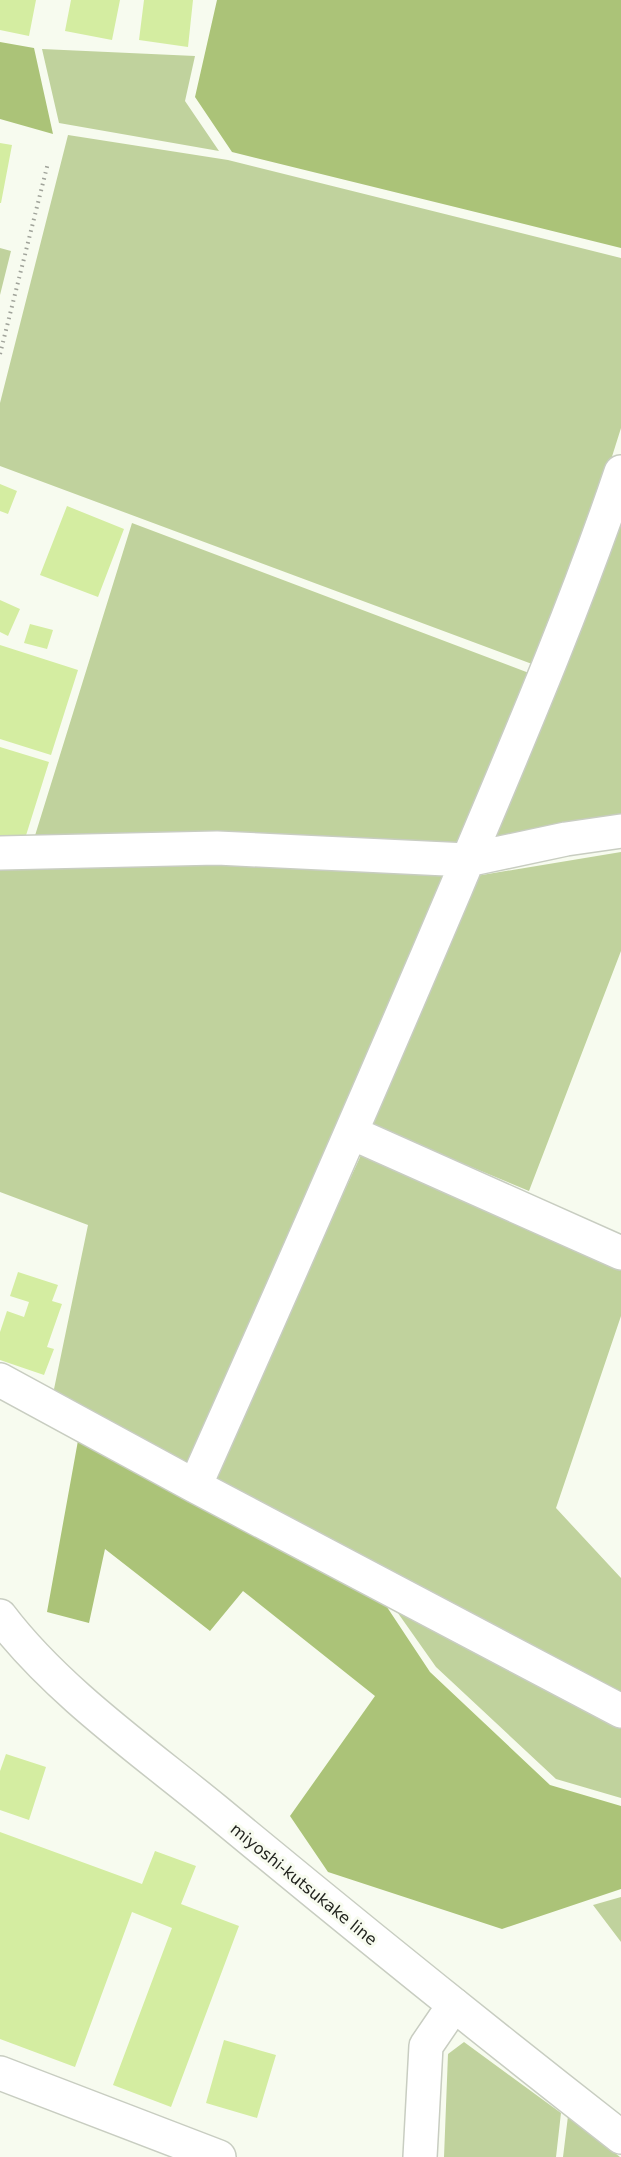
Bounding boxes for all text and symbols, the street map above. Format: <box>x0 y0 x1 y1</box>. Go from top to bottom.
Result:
street label: miyoshi-kutsukake line <box>227 1819 381 1949</box>

